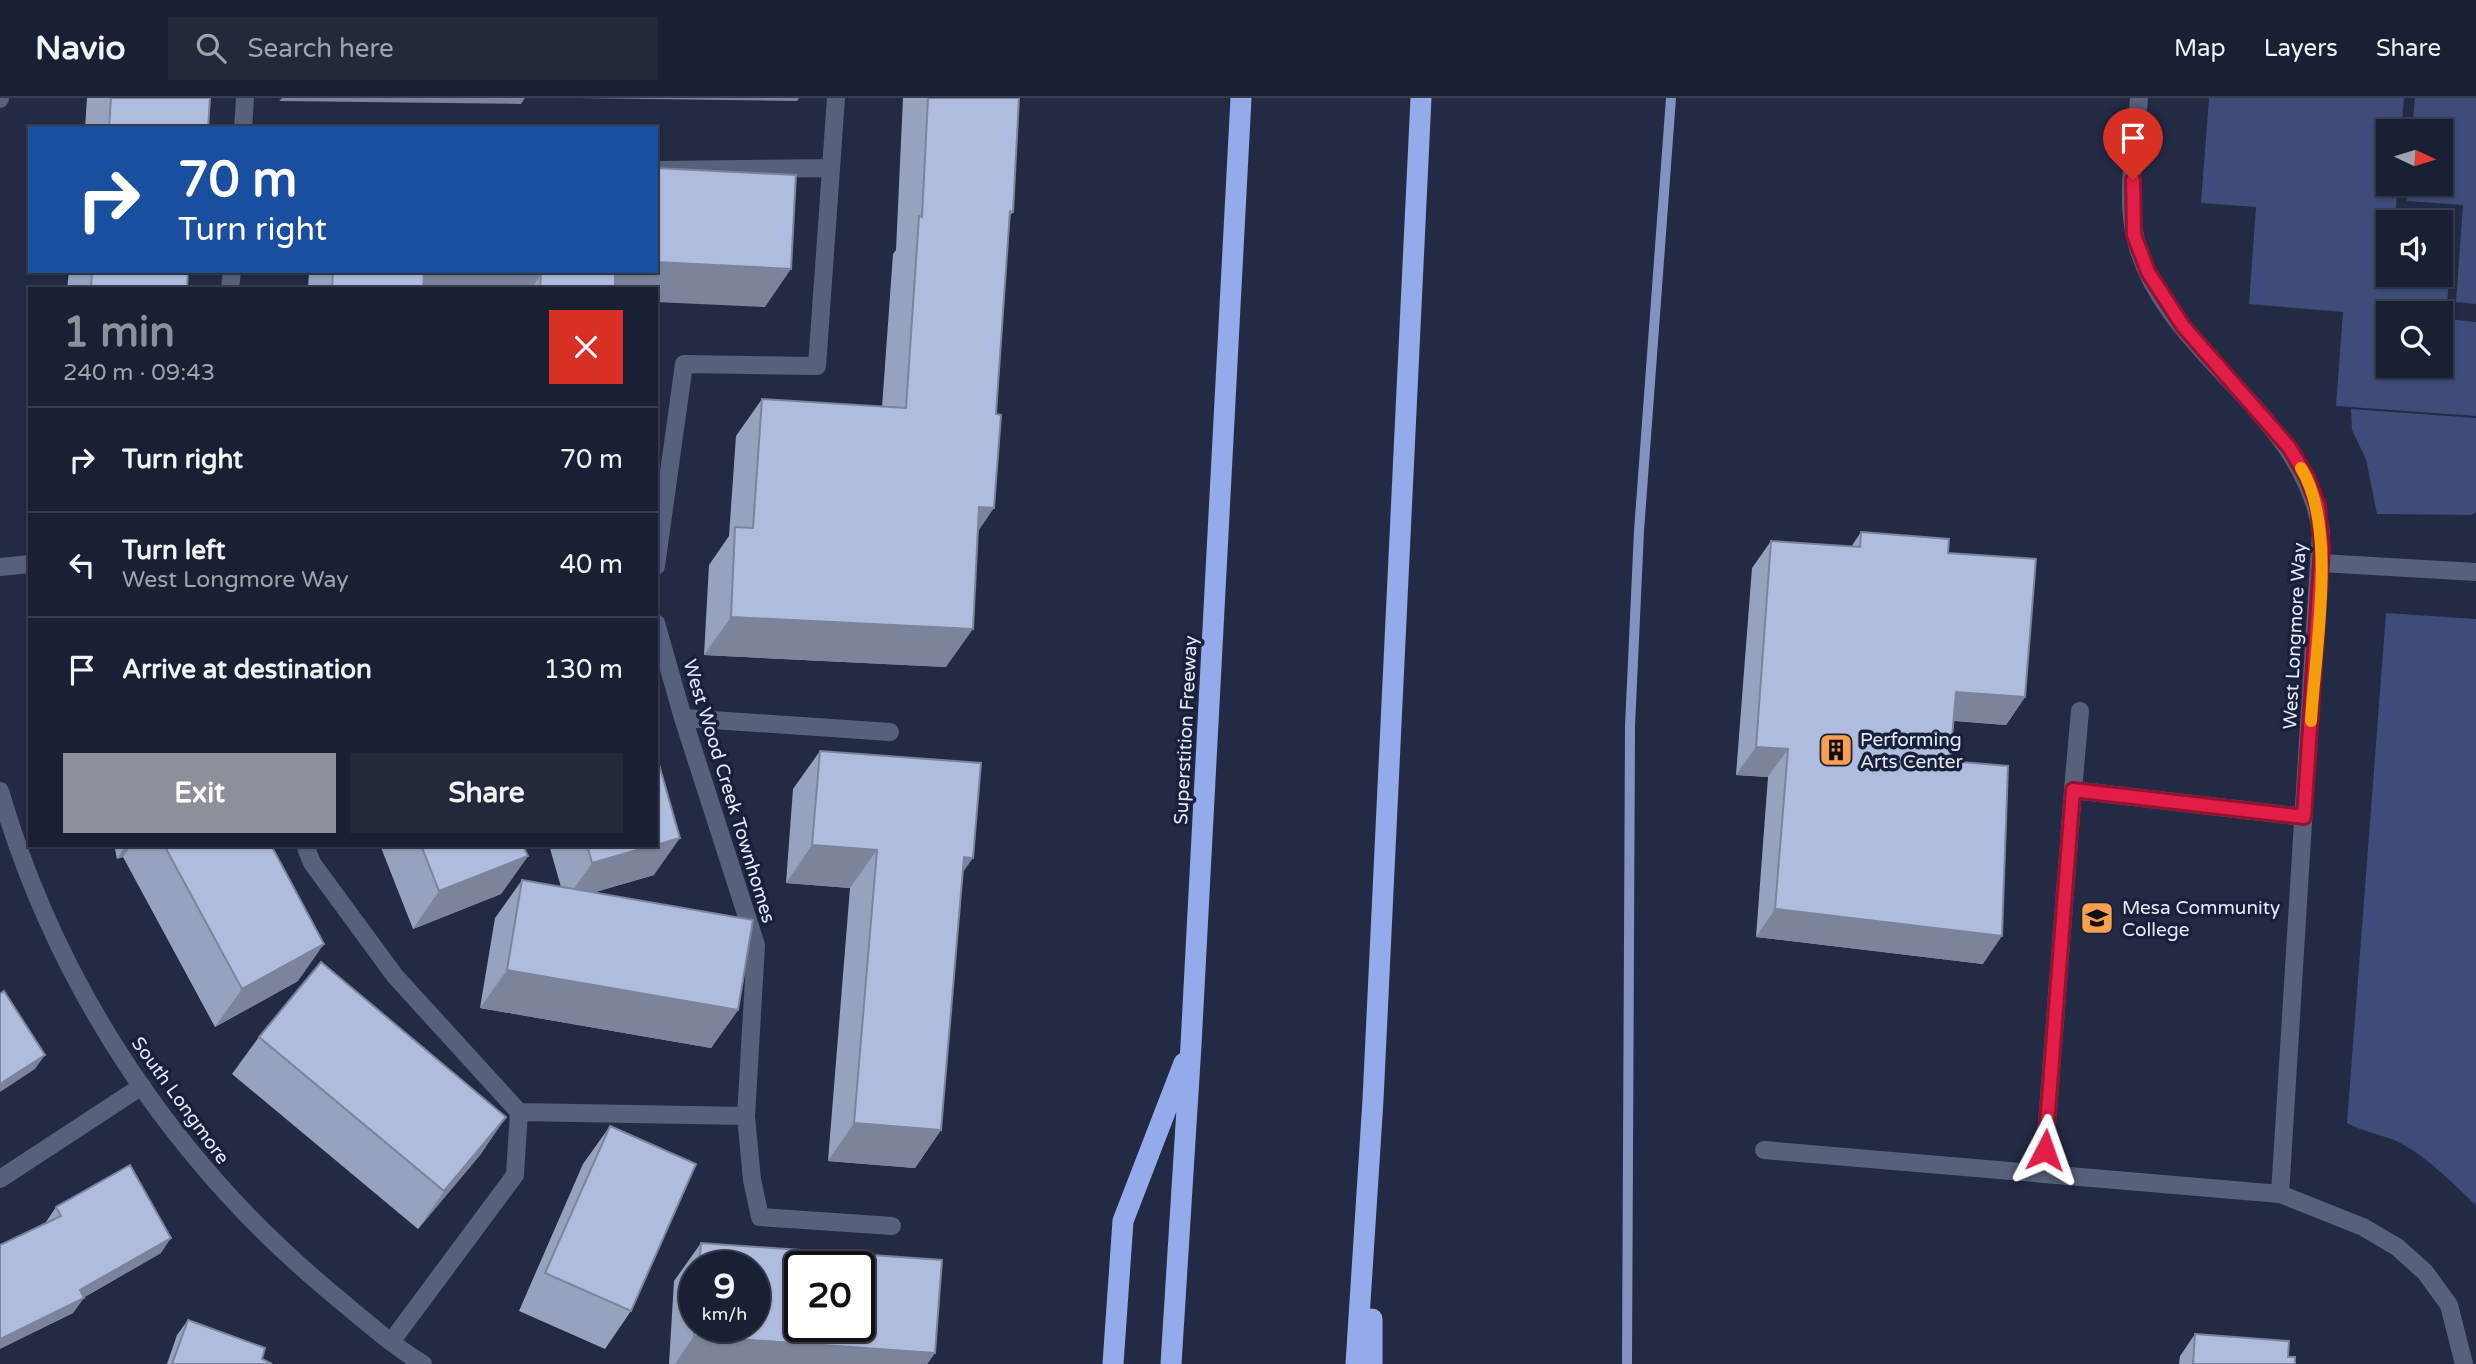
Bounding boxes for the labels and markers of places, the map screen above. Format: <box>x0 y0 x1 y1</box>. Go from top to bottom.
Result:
pin <box>2103 108 2163 180</box>
place label: Performing Arts Center <box>1860 729 1964 773</box>
building icon: Performing Arts Center <box>1817 731 1855 769</box>
place label: Mesa Community College <box>2122 897 2280 941</box>
school or university icon: Mesa Community College <box>2078 899 2116 937</box>

